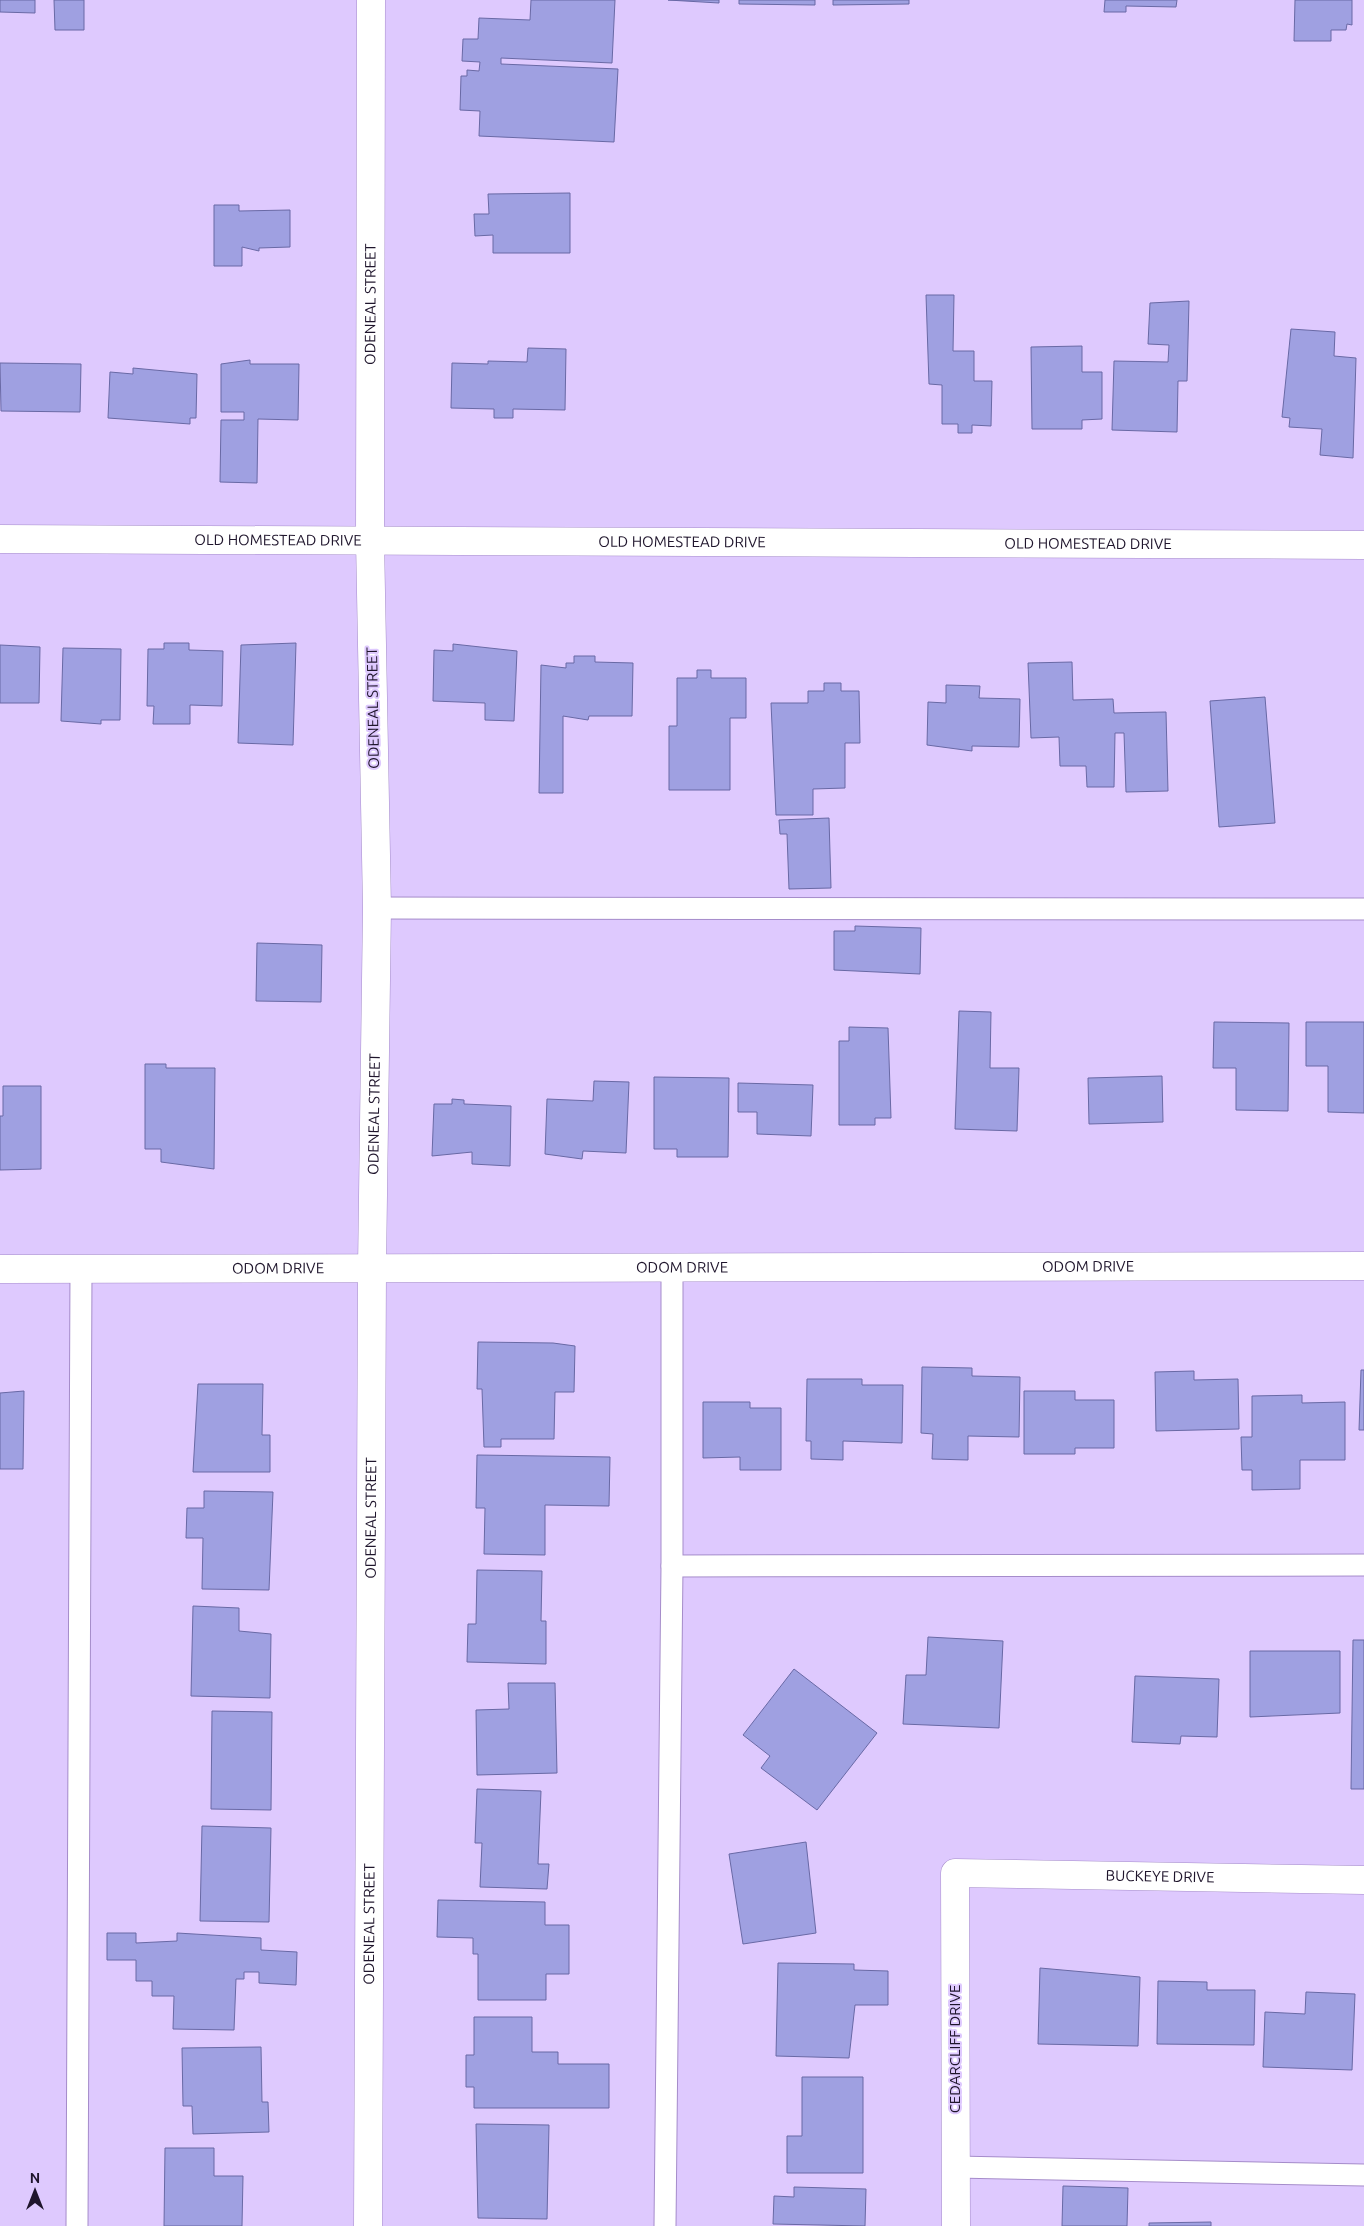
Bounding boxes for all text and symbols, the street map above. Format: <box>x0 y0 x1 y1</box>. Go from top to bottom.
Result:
street label: ODENEAL STREET <box>361 243 379 365</box>
street label: OLD HOMESTEAD DRIVE <box>194 531 362 549</box>
street label: OLD HOMESTEAD DRIVE <box>598 533 766 550</box>
street label: OLD HOMESTEAD DRIVE <box>1004 534 1172 552</box>
street label: ODENEAL STREET <box>363 646 382 769</box>
street label: ODENEAL STREET <box>364 1052 383 1175</box>
street label: ODOM DRIVE <box>636 1258 728 1276</box>
street label: ODOM DRIVE <box>1042 1258 1134 1275</box>
street label: ODOM DRIVE <box>232 1259 324 1276</box>
street label: ODENEAL STREET <box>362 1457 379 1579</box>
street label: ODENEAL STREET <box>360 1863 378 1985</box>
street label: BUCKEYE DRIVE <box>1105 1867 1215 1885</box>
street label: CEDARCLIFF DRIVE <box>946 1985 963 2113</box>
north arrow <box>10 2166 60 2216</box>
text: N <box>30 2170 40 2186</box>

